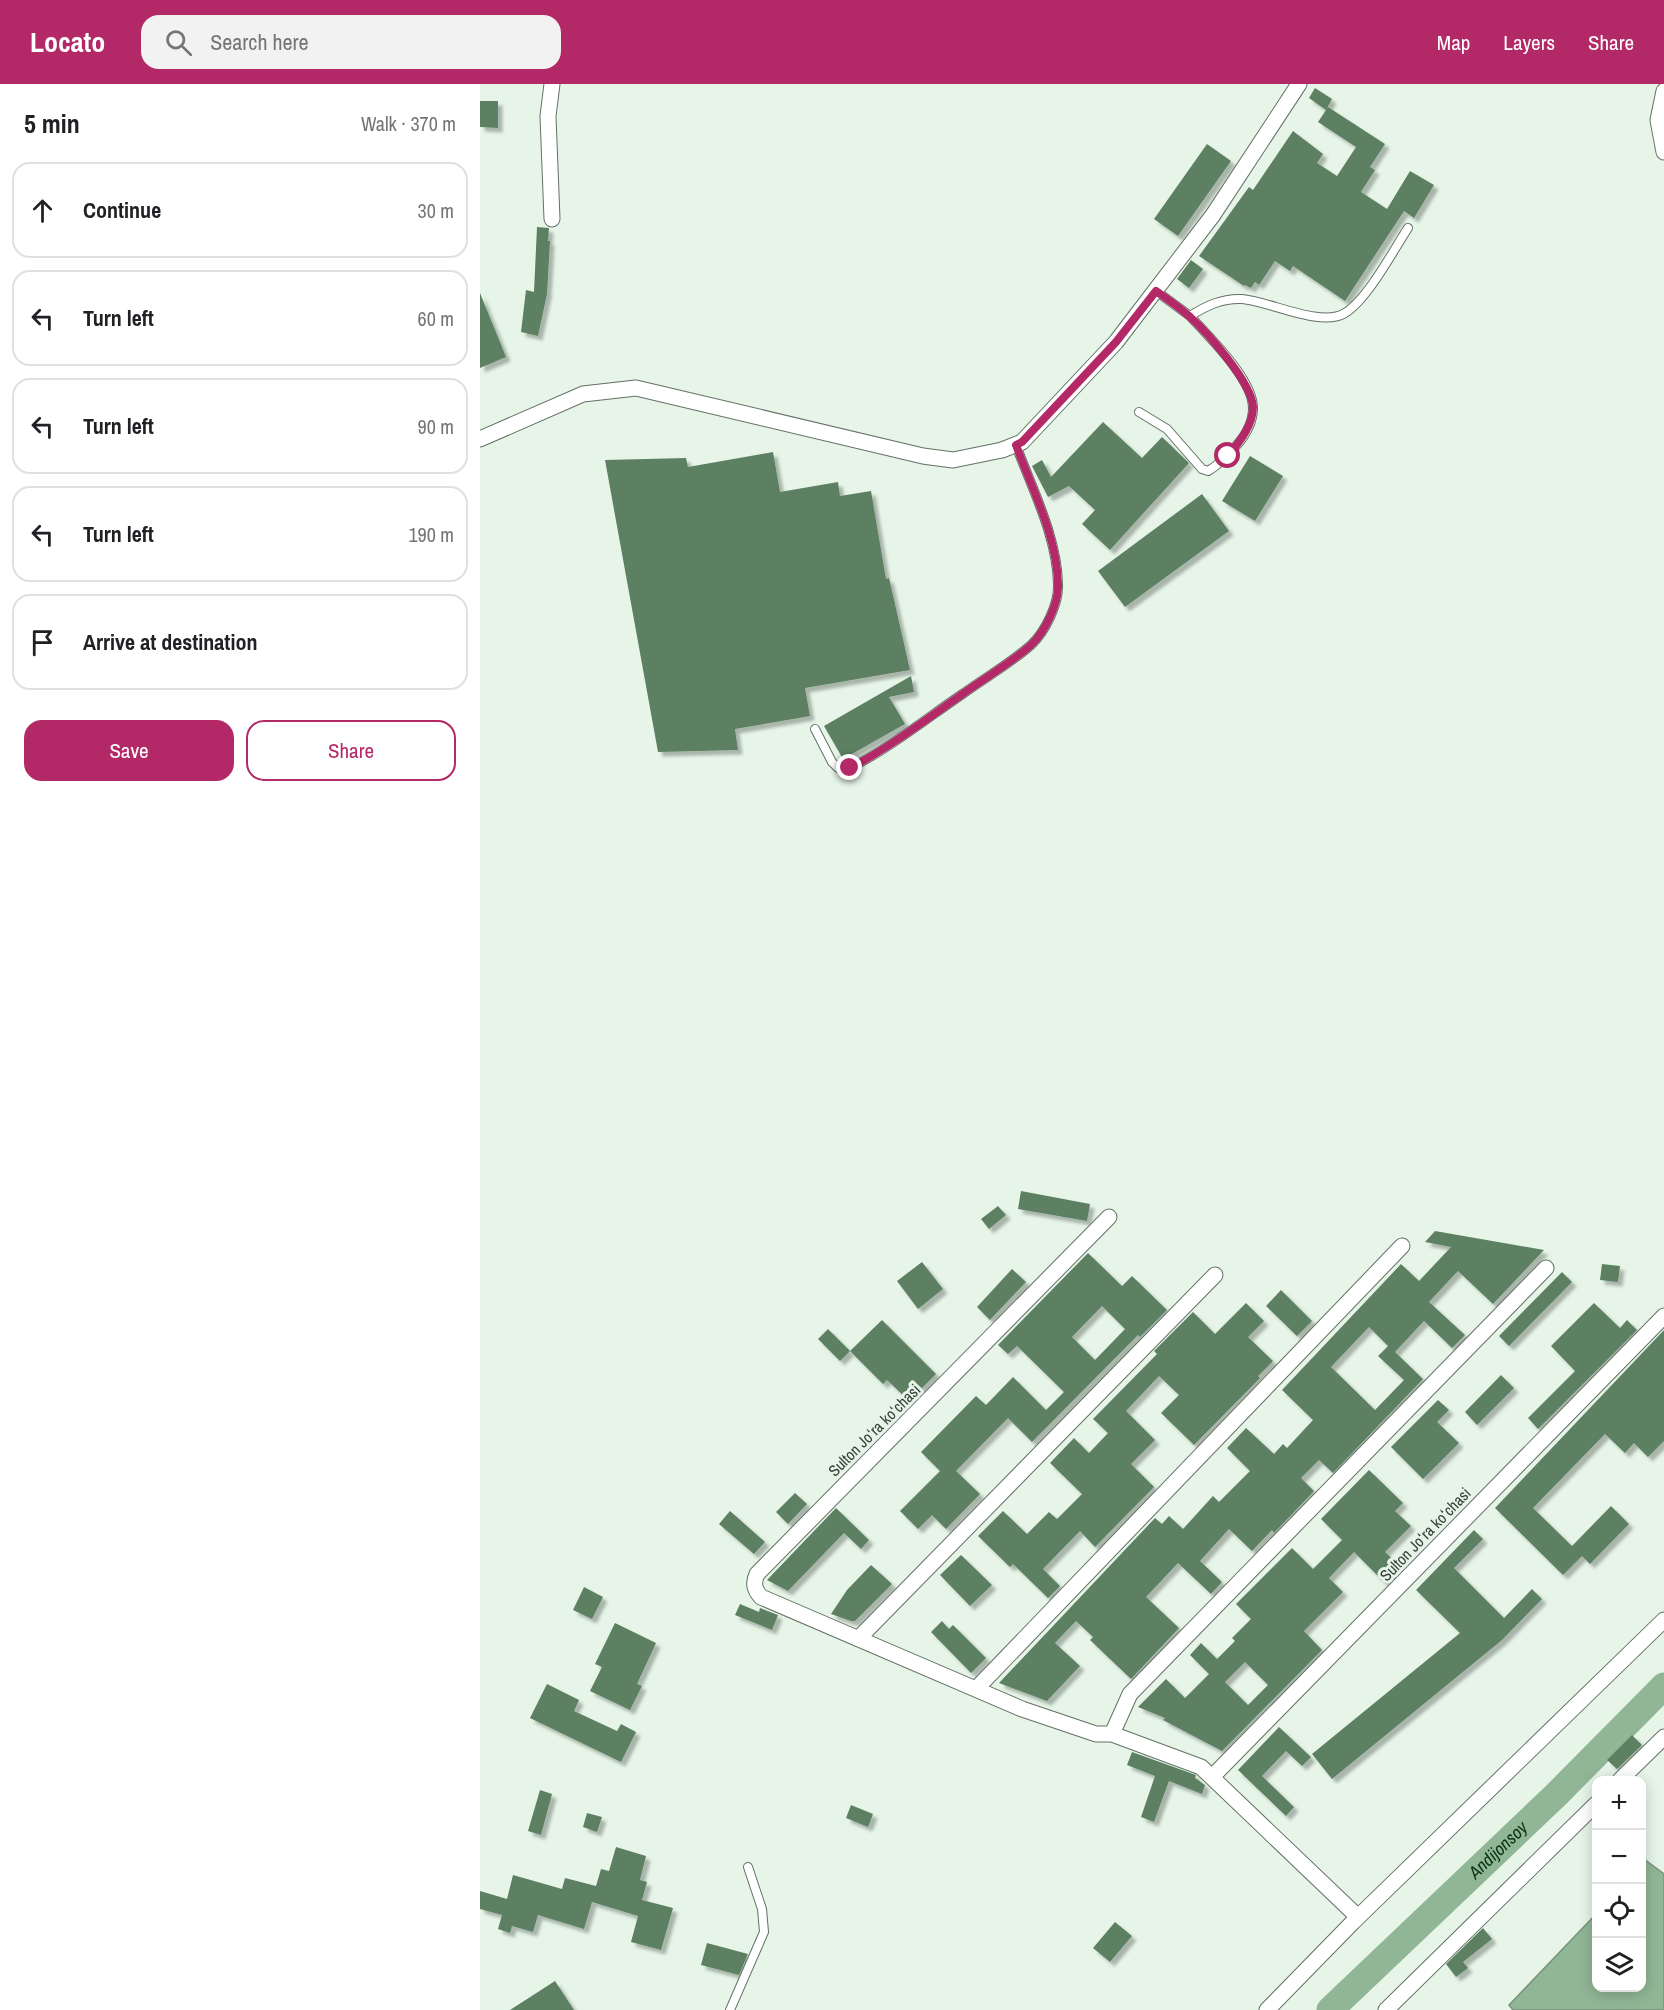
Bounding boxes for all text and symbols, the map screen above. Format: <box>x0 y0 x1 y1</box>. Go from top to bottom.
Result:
search box <box>141 15 561 69</box>
text: Locato <box>30 23 105 61</box>
icon: search <box>162 26 195 59</box>
text: Search here <box>210 27 309 57</box>
text: Map <box>1437 28 1470 57</box>
text: Layers <box>1503 28 1555 57</box>
text: Share <box>1588 28 1634 57</box>
text: 5 min <box>24 106 80 141</box>
text: Walk · 370 m <box>361 110 456 137</box>
icon: ahead <box>26 194 59 227</box>
text: Continue <box>83 195 161 225</box>
text: 30 m <box>418 197 454 224</box>
icon: left <box>26 302 59 335</box>
text: Turn left <box>83 303 154 333</box>
text: 60 m <box>418 305 454 332</box>
icon: left <box>26 410 59 443</box>
text: Turn left <box>83 411 154 441</box>
text: 90 m <box>418 413 454 440</box>
route start <box>1214 442 1240 468</box>
icon: left <box>26 518 59 551</box>
text: Turn left <box>83 519 154 549</box>
text: 190 m <box>408 521 454 548</box>
icon: arrive <box>26 626 59 659</box>
text: Arrive at destination <box>83 627 257 657</box>
button: Save <box>24 720 234 781</box>
button: Share <box>246 720 456 781</box>
route end <box>836 754 862 780</box>
street label: Sulton Joʻra koʻchasi <box>823 1379 925 1481</box>
street label: Sulton Joʻra koʻchasi <box>1375 1482 1475 1586</box>
map controls <box>1592 1776 1646 1992</box>
button: + <box>1592 1776 1646 1830</box>
water label: Andijonsoy <box>1462 1814 1534 1885</box>
button: − <box>1592 1830 1646 1884</box>
button: locate <box>1592 1884 1646 1938</box>
button: layers <box>1592 1938 1646 1992</box>

